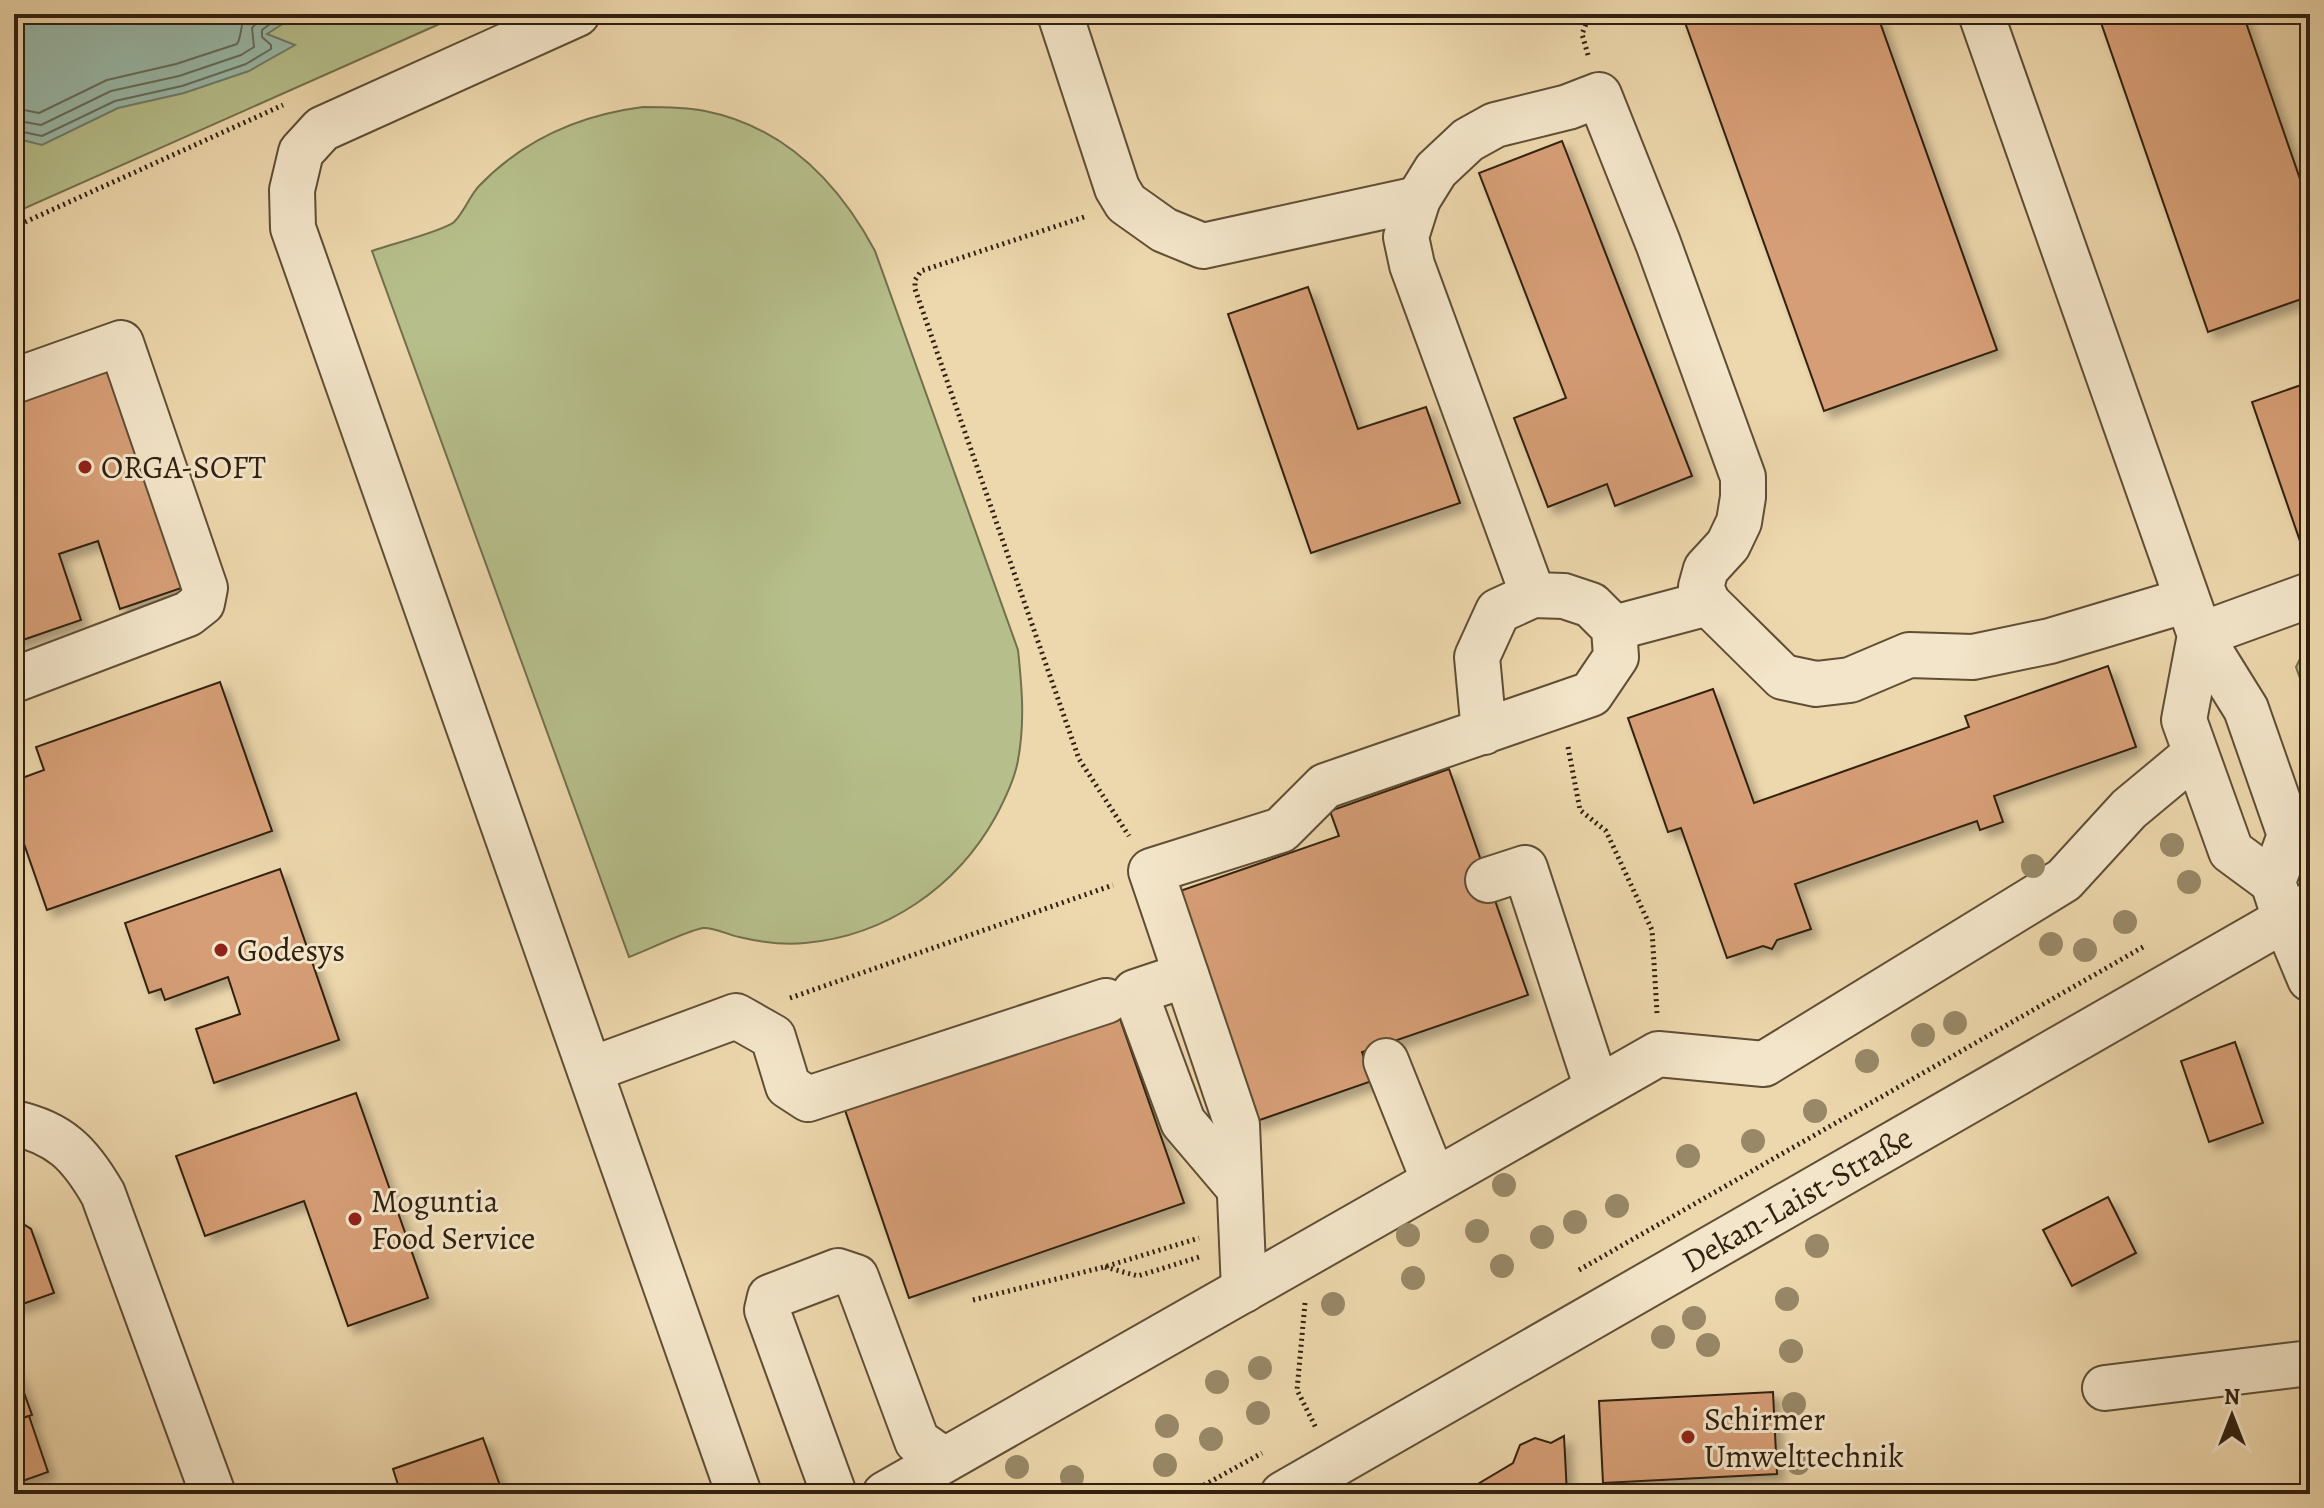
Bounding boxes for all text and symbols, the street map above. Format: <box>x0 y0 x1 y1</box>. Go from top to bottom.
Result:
place label: ORGA-SOFT <box>101 445 266 489</box>
marker: ORGA-SOFT <box>76 458 94 476</box>
place label: Godesys <box>237 928 345 972</box>
marker: Godesys <box>212 941 230 959</box>
street label: Dekan-Laist-Straße <box>1674 1115 1920 1283</box>
place label: Moguntia Food Service <box>371 1179 535 1260</box>
marker: Moguntia Food Service <box>346 1210 364 1228</box>
north arrow <box>2192 1376 2272 1456</box>
text: N <box>2224 1382 2240 1412</box>
place label: Schirmer Umwelttechnik <box>1704 1397 1904 1478</box>
marker: Schirmer Umwelttechnik <box>1679 1428 1697 1446</box>

